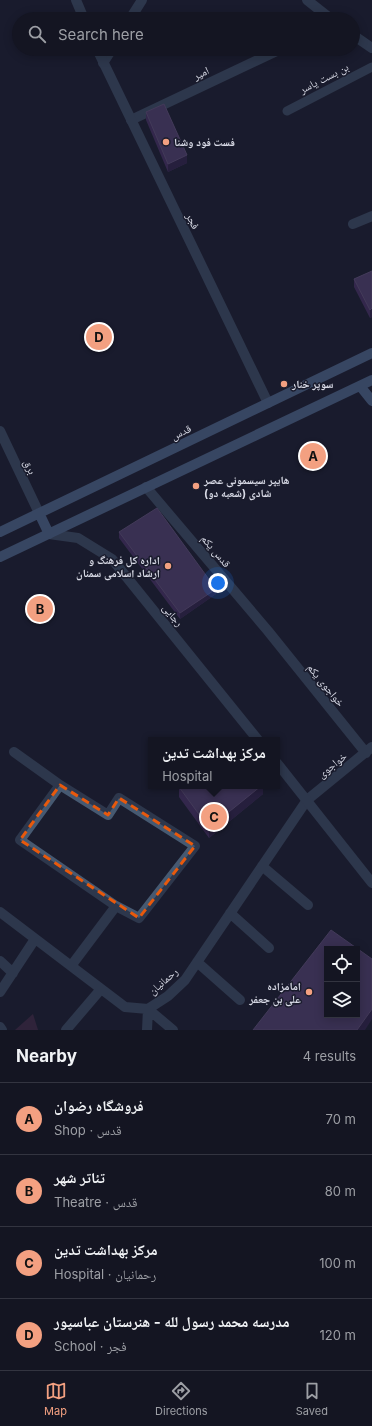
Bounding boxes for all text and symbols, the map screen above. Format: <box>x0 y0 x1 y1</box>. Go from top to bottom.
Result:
search box <box>12 12 360 56</box>
icon: search <box>26 23 48 45</box>
text: Search here <box>58 25 144 44</box>
street label: بن بست یاسر <box>296 60 351 97</box>
street label: امیر <box>190 63 211 83</box>
place label: فست فود وشنا <box>174 135 235 149</box>
marker: فست فود وشنا <box>161 137 171 147</box>
street label: فجر <box>183 210 203 232</box>
pin: D <box>86 322 112 352</box>
place label: سوپر خنار <box>291 377 334 391</box>
marker: سوپر خنار <box>279 379 289 389</box>
street label: قدس <box>169 421 194 443</box>
pin: A <box>300 441 326 471</box>
street label: برق <box>21 457 39 477</box>
place label: هایپر سیسمونی عصر شادی (شعبه دو) <box>203 473 290 501</box>
marker: هایپر سیسمونی عصر شادی (شعبه دو) <box>191 481 201 491</box>
street label: قدس یکم <box>197 532 234 571</box>
place label: اداره کل فرهنگ و ارشاد اسلامی سمنان <box>76 553 160 581</box>
marker: اداره کل فرهنگ و ارشاد اسلامی سمنان <box>163 561 173 571</box>
your location <box>208 573 228 593</box>
pin: B <box>27 594 53 624</box>
street label: رجایی <box>160 601 186 629</box>
street label: خواجوی یکم <box>304 661 348 710</box>
popup <box>148 737 280 789</box>
text: مرکز بهداشت تدین <box>162 743 266 762</box>
street label: خواجوی <box>314 749 350 781</box>
text: Hospital <box>162 768 212 784</box>
pin: C <box>201 802 227 832</box>
map controls <box>324 946 360 1018</box>
button: locate <box>324 946 360 982</box>
street label: رحمانیان <box>145 964 181 998</box>
place label: امامزاده علی بن جعفر <box>248 979 301 1007</box>
button: layers <box>324 982 360 1018</box>
marker: امامزاده علی بن جعفر <box>304 987 314 997</box>
text: Nearby <box>16 1046 77 1066</box>
text: 4 results <box>303 1048 356 1064</box>
text: فروشگاه رضوان <box>54 1096 144 1115</box>
text: A <box>24 1111 34 1127</box>
text: 70 m <box>326 1111 356 1127</box>
text: Shop · قدس <box>54 1122 122 1138</box>
text: تئاتر شهر <box>54 1168 105 1187</box>
text: B <box>25 1183 33 1199</box>
text: 80 m <box>325 1183 356 1199</box>
text: Theatre · قدس <box>54 1194 137 1210</box>
text: مرکز بهداشت تدین <box>54 1240 158 1259</box>
text: C <box>24 1255 34 1271</box>
text: 100 m <box>319 1255 356 1271</box>
text: Hospital · رحمانیان <box>54 1266 156 1282</box>
text: مدرسه محمد رسول لله - هنرستان عباسپور <box>54 1312 290 1331</box>
text: D <box>24 1327 34 1343</box>
text: 120 m <box>320 1327 356 1343</box>
text: School · فجر <box>54 1338 127 1354</box>
tab: Map <box>44 1380 67 1418</box>
tab: Directions <box>155 1380 208 1418</box>
tab: Saved <box>296 1380 328 1418</box>

